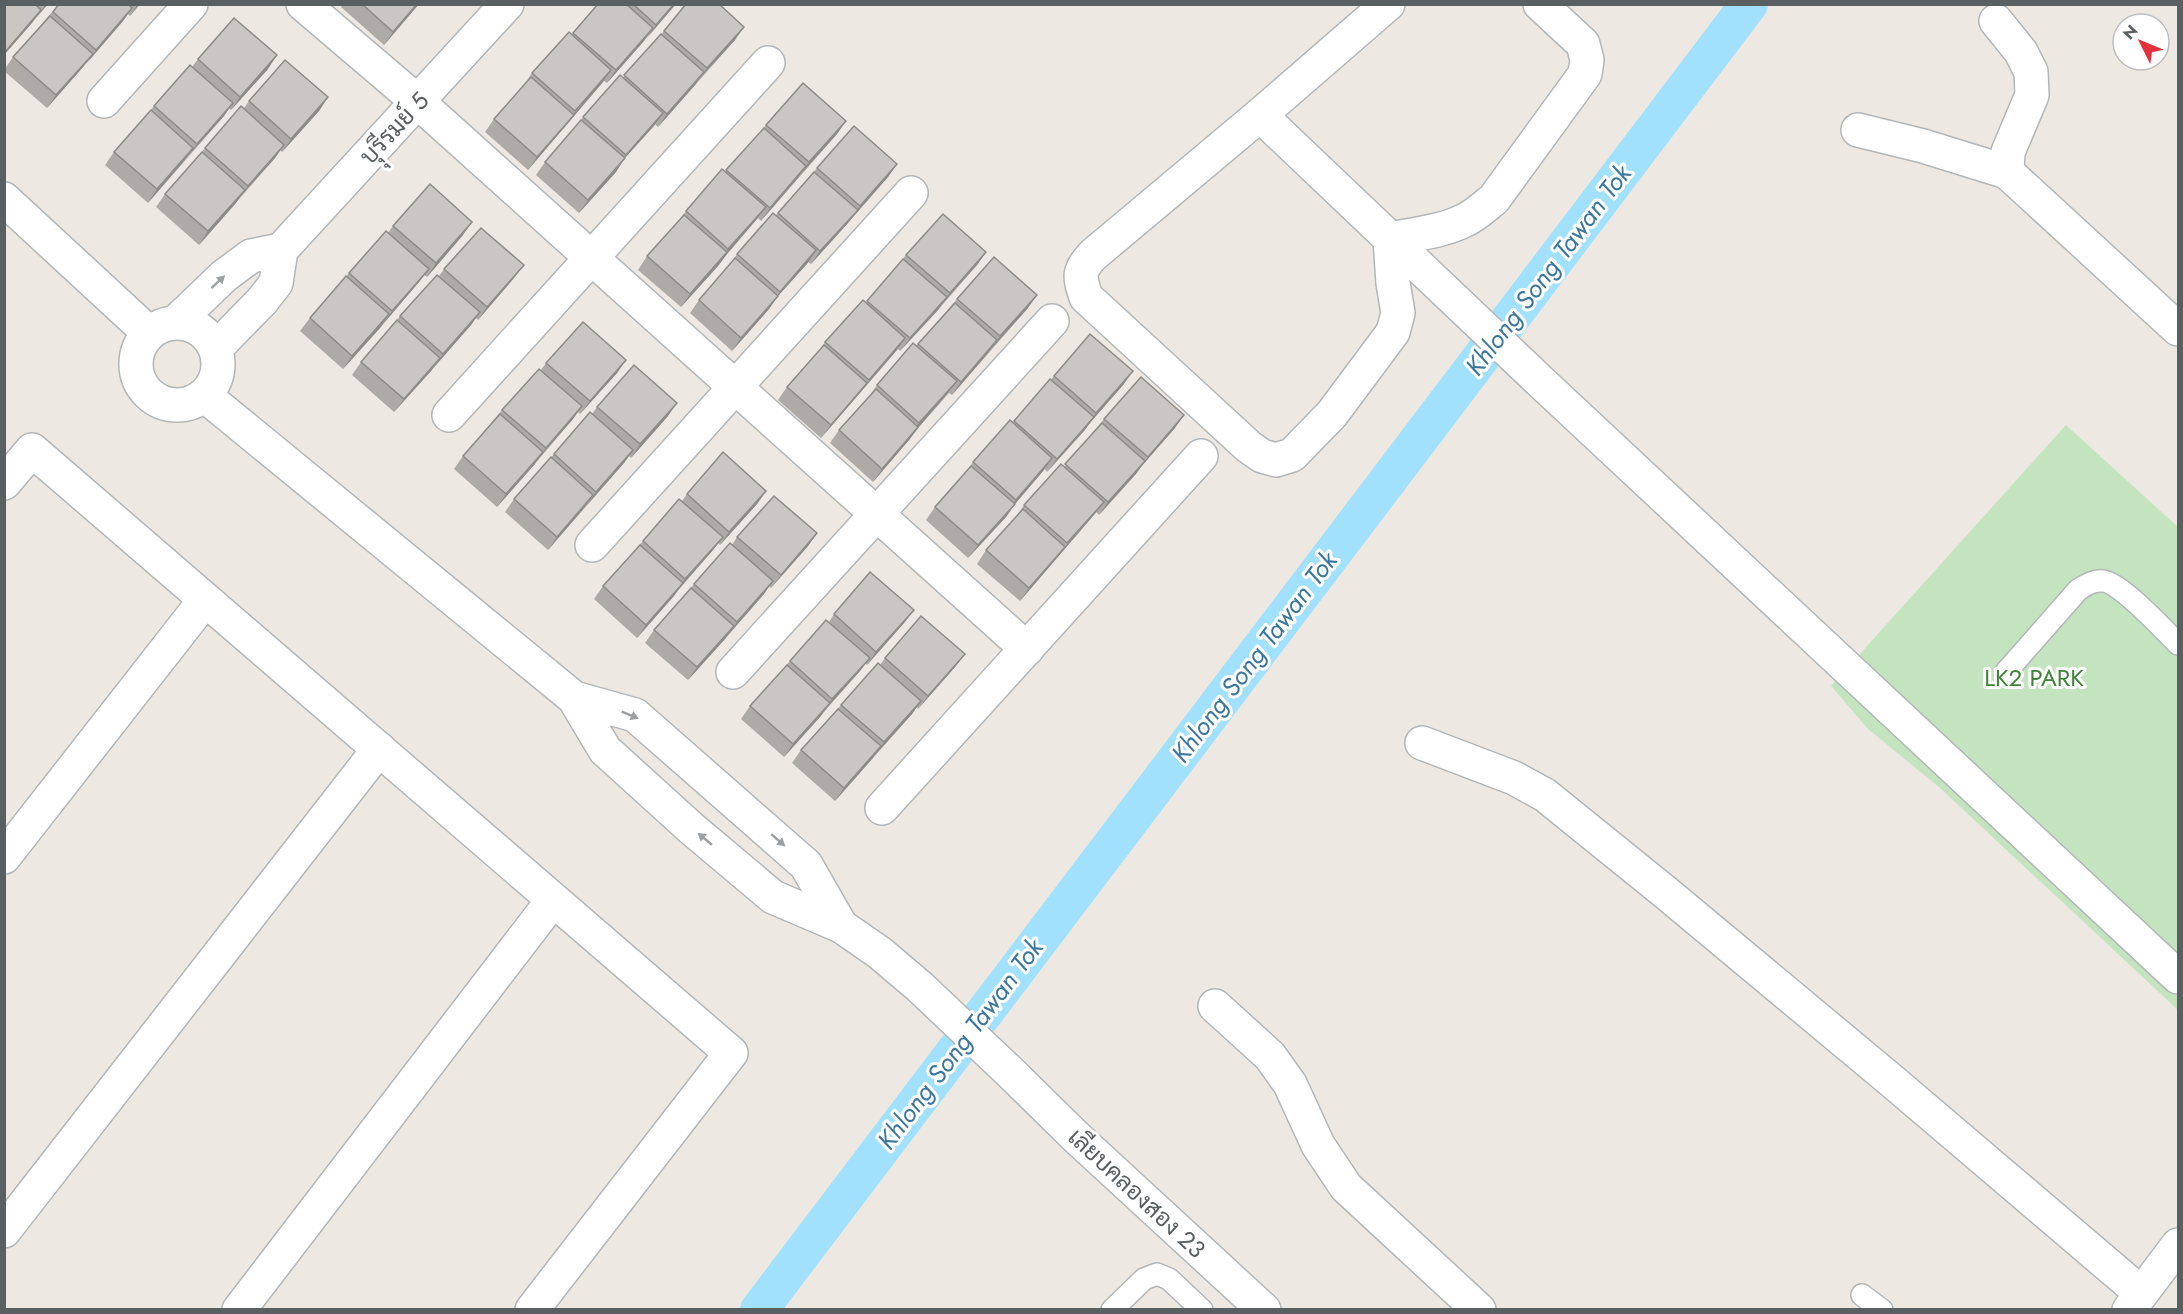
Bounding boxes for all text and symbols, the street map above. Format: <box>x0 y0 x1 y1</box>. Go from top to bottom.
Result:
north arrow <box>2111 12 2171 72</box>
text: N <box>2118 20 2143 45</box>
street label: บุุรีรมย์ 5 <box>351 84 442 177</box>
water label: Khlong Song Tawan Tok <box>1456 155 1641 383</box>
one-way arrow <box>210 276 225 289</box>
water label: Khlong Song Tawan Tok <box>1162 542 1347 770</box>
park label: LK2 PARK <box>1984 660 2084 695</box>
one-way arrow <box>621 710 639 720</box>
one-way arrow <box>698 833 713 846</box>
one-way arrow <box>770 833 785 846</box>
water label: Khlong Song Tawan Tok <box>868 929 1053 1157</box>
street label: เลียบคลองสอง 23 <box>1060 1120 1214 1266</box>

